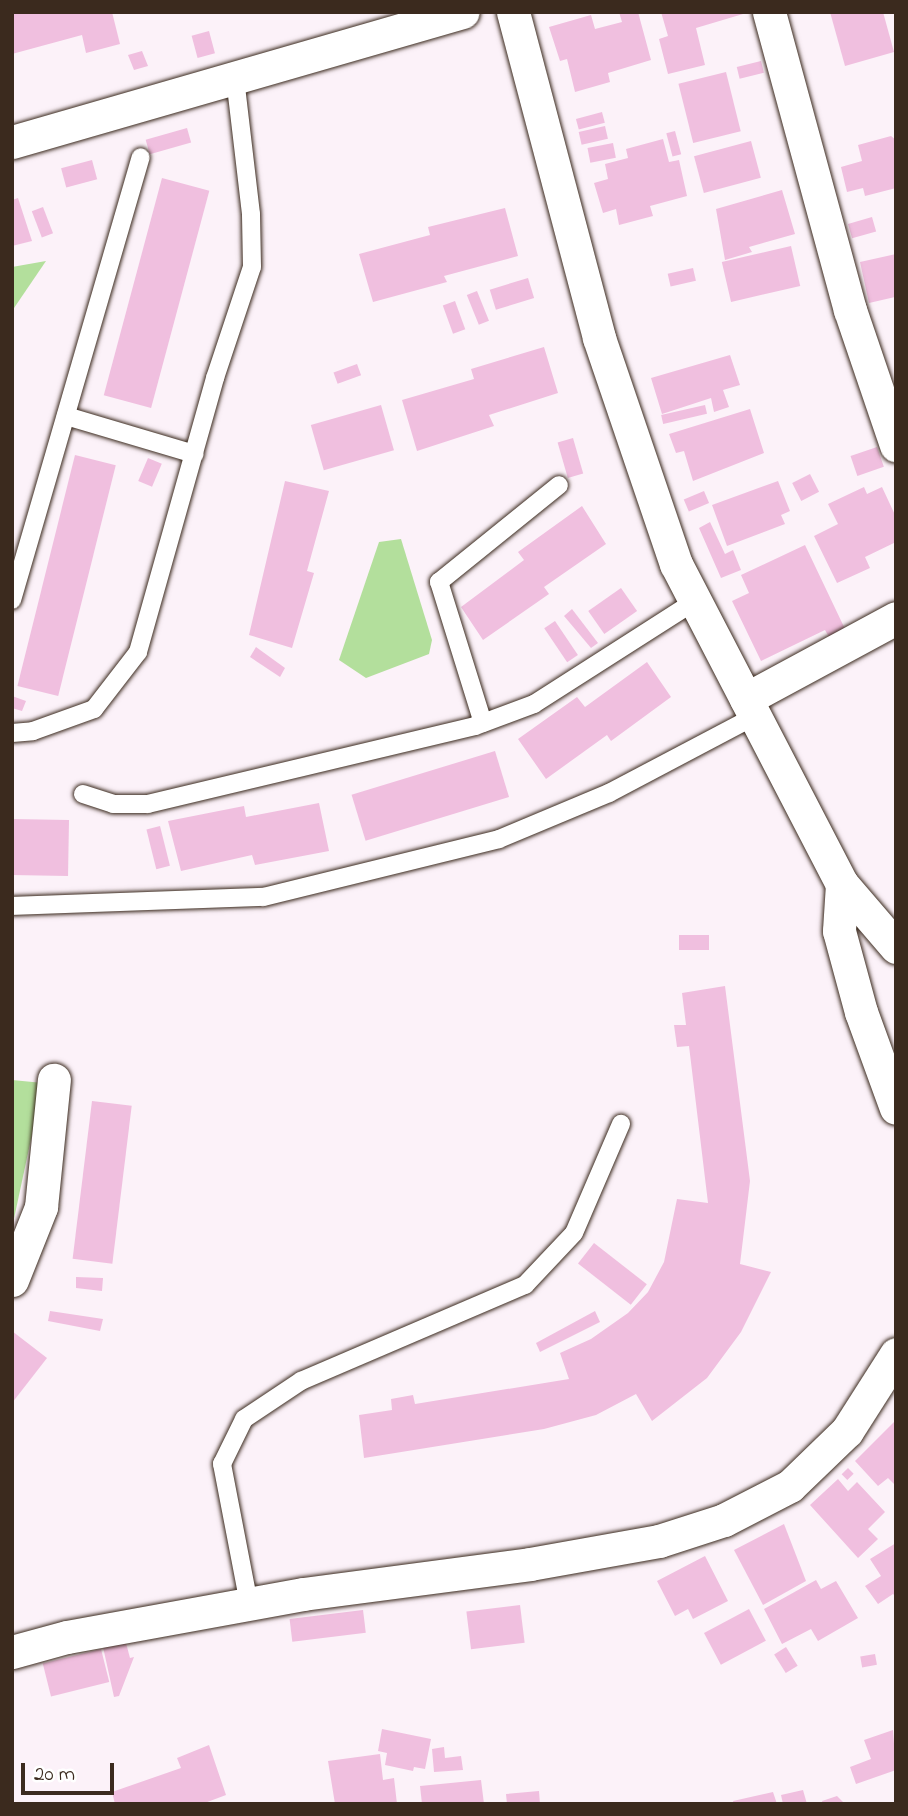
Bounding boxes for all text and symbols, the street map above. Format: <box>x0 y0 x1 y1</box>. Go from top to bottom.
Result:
scale bar <box>24 1750 117 1794</box>
text: 20 m <box>34 1760 75 1790</box>

